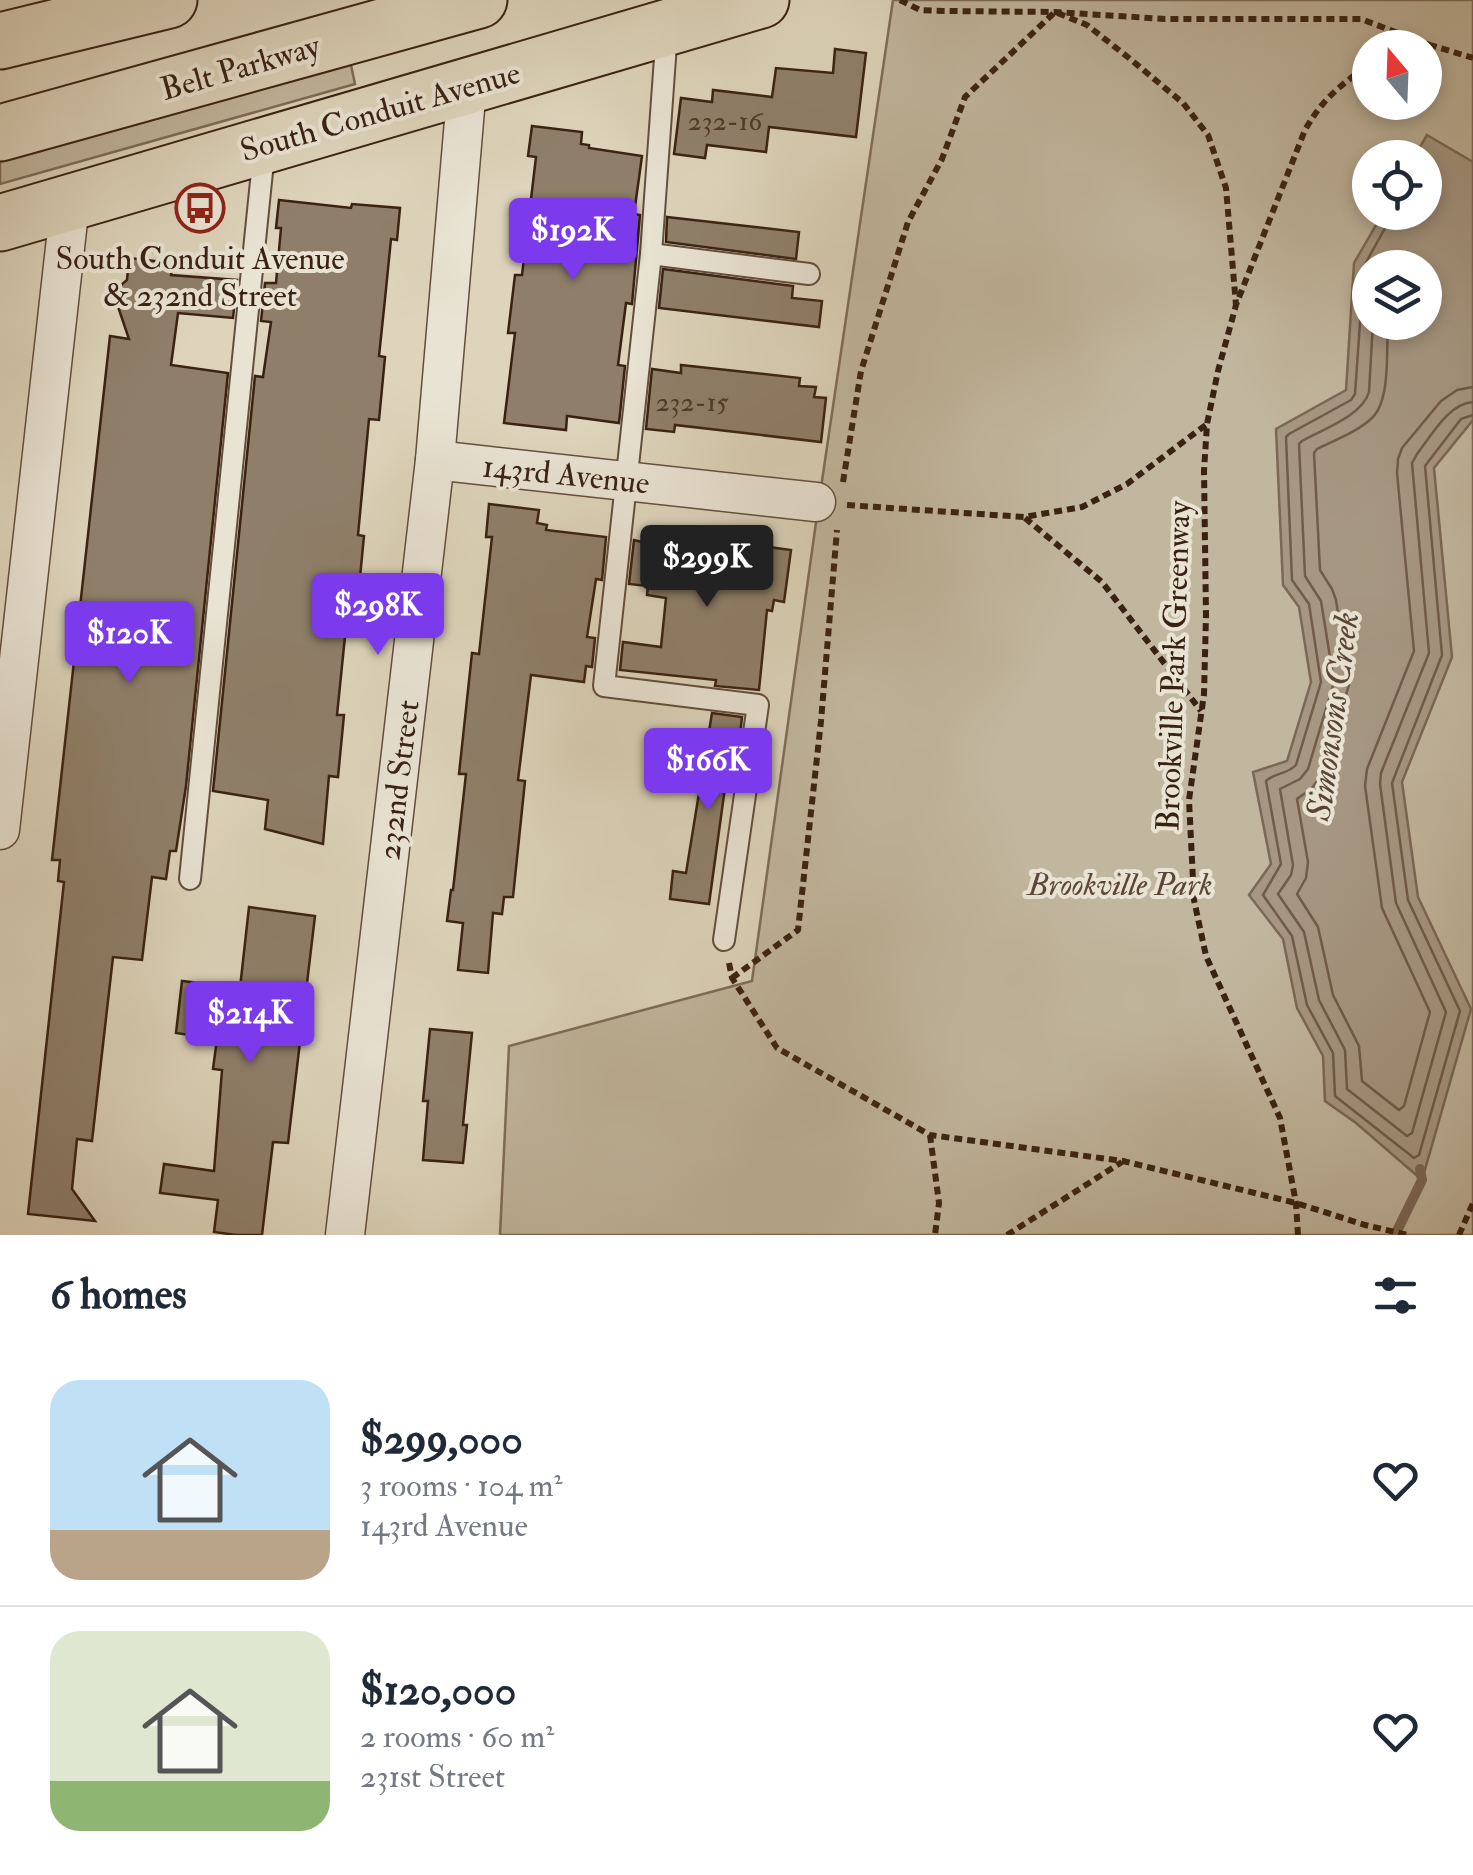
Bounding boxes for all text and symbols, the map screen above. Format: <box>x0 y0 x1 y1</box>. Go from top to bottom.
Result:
street label: Belt Parkway <box>156 26 325 110</box>
north arrow <box>1352 30 1442 120</box>
map controls <box>1352 30 1442 340</box>
street label: South Conduit Avenue <box>236 53 525 171</box>
house number: 232-16 <box>688 104 764 139</box>
button: locate <box>1352 140 1442 230</box>
bus stop icon: South Conduit Avenue & 232nd Street <box>174 182 226 234</box>
pin: $192K <box>503 198 643 283</box>
text: $192K <box>531 210 615 250</box>
place label: South Conduit Avenue & 232nd Street <box>55 239 345 316</box>
button: layers <box>1352 250 1442 340</box>
house number: 232-15 <box>655 385 729 420</box>
street label: 143rd Avenue <box>480 446 651 504</box>
street label: Brookville Park Greenway <box>1148 499 1200 832</box>
pin: $299K <box>637 525 777 610</box>
text: $299K <box>662 537 752 577</box>
pin: $298K <box>308 573 448 658</box>
text: $298K <box>334 585 422 625</box>
pin: $120K <box>59 601 199 686</box>
water label: Simonsons Creek <box>1296 609 1369 824</box>
text: $120K <box>87 613 171 653</box>
street label: 232nd Street <box>369 698 429 862</box>
pin: $166K <box>638 728 778 813</box>
text: $166K <box>666 740 750 780</box>
park label: Brookville Park <box>1025 865 1213 905</box>
pin: $214K <box>180 981 320 1066</box>
text: $214K <box>207 993 293 1033</box>
icon: filters <box>1368 1268 1423 1323</box>
text: 6 homes <box>50 1269 187 1321</box>
text: $299,000 <box>360 1414 523 1466</box>
icon: home <box>130 1420 250 1540</box>
icon: heart <box>1368 1453 1423 1508</box>
text: 3 rooms · 104 m² <box>360 1466 563 1506</box>
text: 143rd Avenue <box>360 1506 528 1546</box>
text: $120,000 <box>360 1665 516 1717</box>
icon: home <box>130 1671 250 1791</box>
icon: heart <box>1368 1704 1423 1759</box>
text: 2 rooms · 60 m² <box>360 1717 554 1757</box>
text: 231st Street <box>360 1757 505 1797</box>

